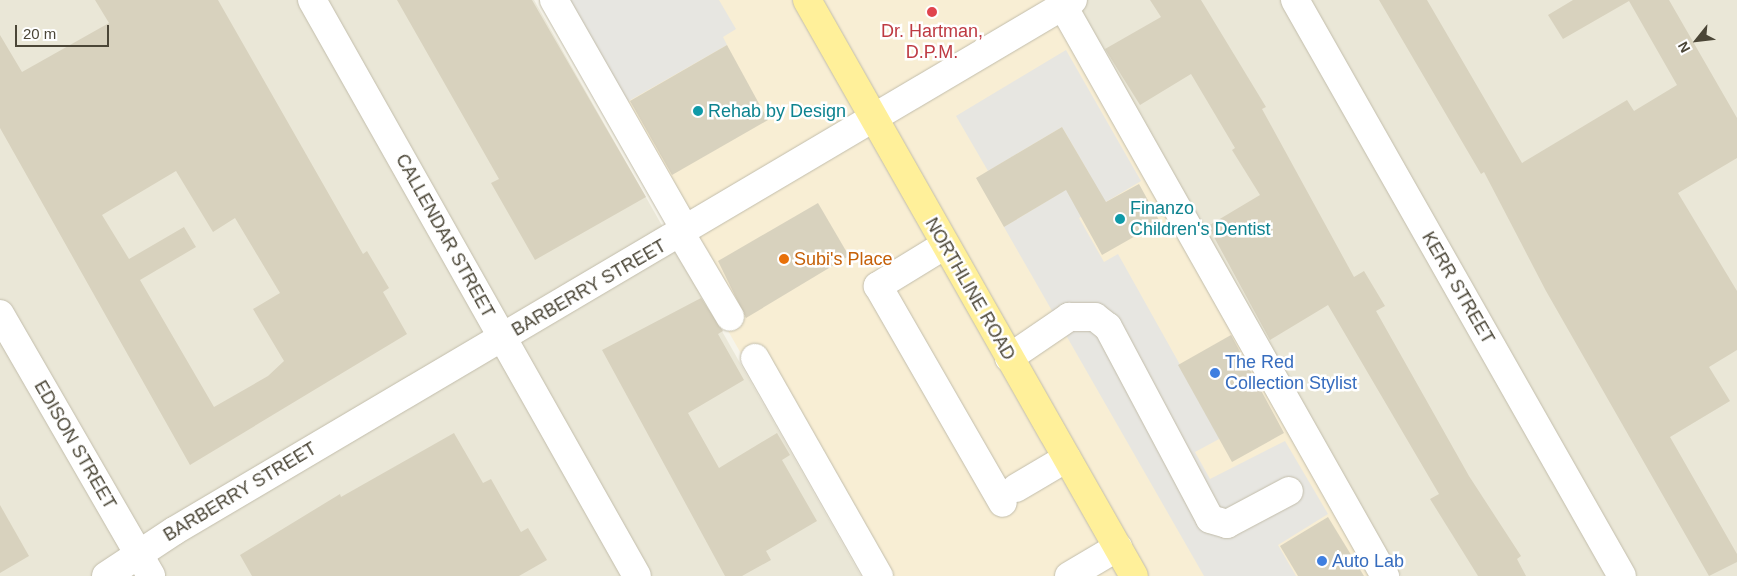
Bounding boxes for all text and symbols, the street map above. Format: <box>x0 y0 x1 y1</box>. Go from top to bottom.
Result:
marker: Dr. Hartman, D.P.M. <box>925 5 939 19</box>
scale bar <box>18 15 111 47</box>
north arrow <box>1672 15 1722 65</box>
place label: Dr. Hartman, D.P.M. <box>881 21 983 64</box>
text: 20 m <box>23 25 56 42</box>
text: N <box>1674 39 1693 56</box>
place label: Rehab by Design <box>708 100 846 122</box>
marker: Rehab by Design <box>692 105 704 117</box>
street label: CALLENDAR STREET <box>391 150 499 322</box>
place label: Finanzo Children's Dentist <box>1130 198 1270 240</box>
marker: Finanzo Children's Dentist <box>1114 213 1126 225</box>
street label: NORTHLINE ROAD <box>920 214 1020 364</box>
street label: KERR STREET <box>1417 228 1499 348</box>
street label: BARBERRY STREET <box>508 235 670 341</box>
place label: Subi's Place <box>794 248 892 270</box>
marker: Subi's Place <box>778 253 790 265</box>
place label: The Red Collection Stylist <box>1225 352 1357 394</box>
marker: The Red Collection Stylist <box>1209 367 1221 379</box>
street label: EDISON STREET <box>29 377 121 513</box>
street label: BARBERRY STREET <box>160 438 320 546</box>
place label: Auto Lab <box>1332 550 1404 572</box>
marker: Auto Lab <box>1316 555 1328 567</box>

